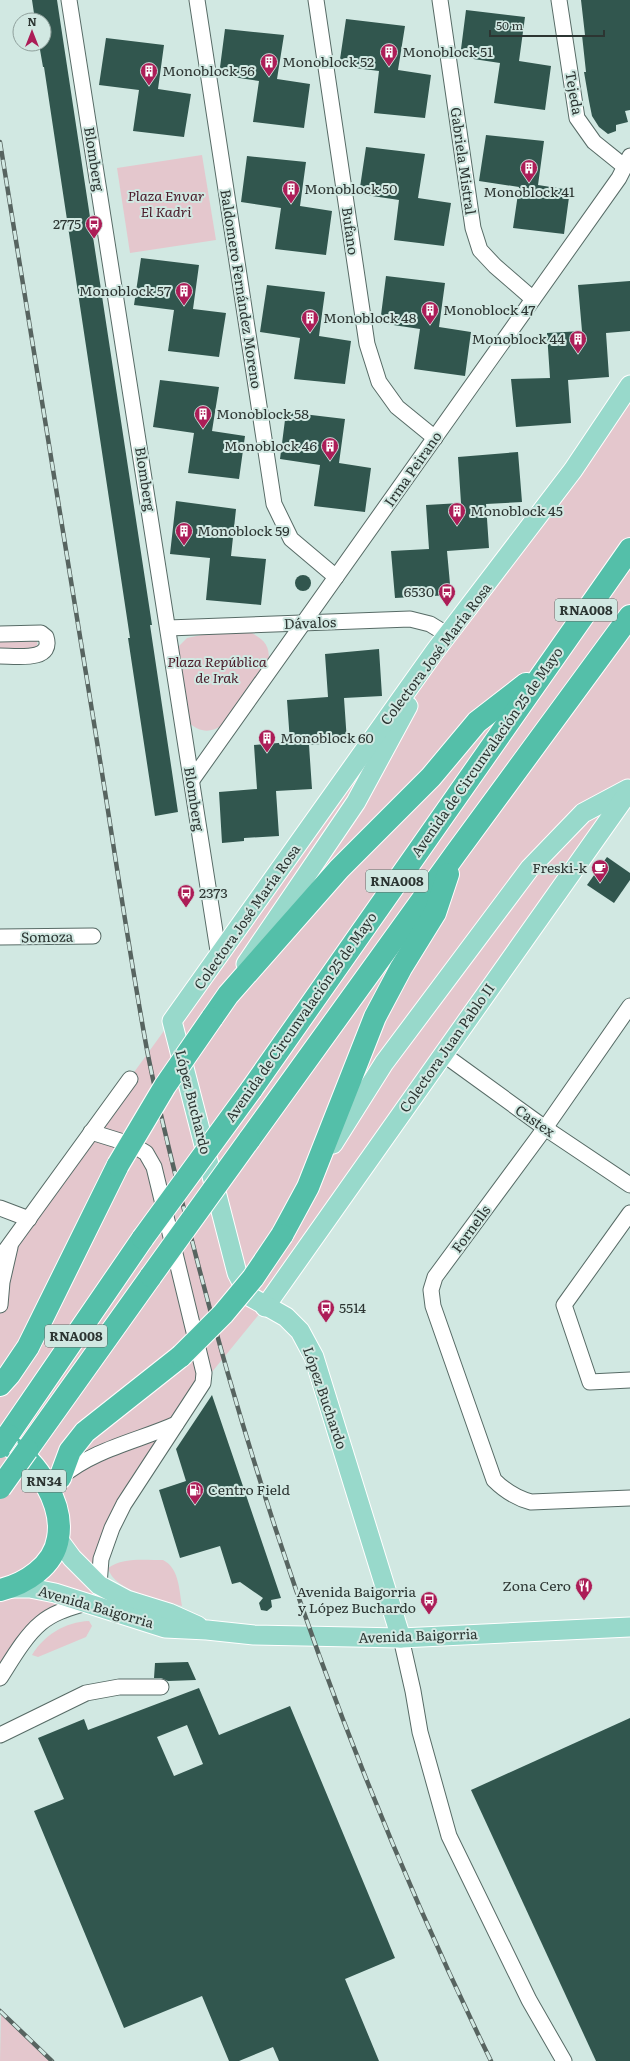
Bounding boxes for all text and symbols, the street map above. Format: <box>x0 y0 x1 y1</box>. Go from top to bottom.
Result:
north arrow <box>12 12 52 52</box>
scale bar <box>490 12 604 38</box>
text: N <box>27 13 37 29</box>
text: 50 m <box>496 16 523 34</box>
place label: Monoblock 51 <box>402 41 493 61</box>
building icon: Monoblock 51 <box>379 42 399 67</box>
place label: Monoblock 52 <box>282 51 374 71</box>
building icon: Monoblock 52 <box>259 52 279 77</box>
place label: Monoblock 56 <box>162 60 255 80</box>
building icon: Monoblock 56 <box>139 61 159 86</box>
street label: Tejeda <box>561 69 589 117</box>
street label: Gabriela Mistral <box>447 106 481 216</box>
street label: Blomberg <box>80 125 110 193</box>
building icon: Monoblock 41 <box>519 158 539 183</box>
place label: Monoblock 50 <box>304 178 397 198</box>
building icon: Monoblock 50 <box>281 179 301 204</box>
place label: Monoblock 41 <box>483 181 575 201</box>
park label: Plaza Envar El Kadri <box>128 185 205 221</box>
street label: Baldomero Fernández Moreno <box>216 188 268 390</box>
street label: Bufano <box>338 206 364 256</box>
place label: 2775 <box>53 213 81 233</box>
bus stop icon: 2775 <box>84 214 104 239</box>
place label: Monoblock 57 <box>79 280 171 300</box>
building icon: Monoblock 57 <box>174 281 194 306</box>
place label: Monoblock 47 <box>443 299 535 319</box>
building icon: Monoblock 47 <box>420 300 440 325</box>
place label: Monoblock 48 <box>323 307 417 327</box>
building icon: Monoblock 48 <box>300 308 320 333</box>
place label: Monoblock 44 <box>472 328 565 348</box>
building icon: Monoblock 44 <box>568 329 588 354</box>
place label: Monoblock 58 <box>216 403 309 423</box>
building icon: Monoblock 58 <box>193 404 213 429</box>
street label: Irma Peirano <box>379 427 446 510</box>
place label: Monoblock 46 <box>224 435 317 455</box>
building icon: Monoblock 46 <box>320 436 340 461</box>
street label: Blomberg <box>131 445 161 513</box>
place label: Monoblock 45 <box>470 500 563 520</box>
building icon: Monoblock 45 <box>447 501 467 526</box>
place label: Monoblock 59 <box>197 520 289 540</box>
building icon: Monoblock 59 <box>174 521 194 546</box>
street label: Colectora José María Rosa <box>375 578 496 729</box>
place label: 6530 <box>404 581 434 601</box>
bus stop icon: 6530 <box>437 582 457 607</box>
road number: RNA008 <box>555 599 617 621</box>
street label: Dávalos <box>284 611 336 633</box>
street label: Avenida de Circunvalación 25 de Mayo <box>406 642 567 861</box>
park label: Plaza República de Irak <box>167 651 267 687</box>
place label: Monoblock 60 <box>280 727 374 747</box>
building icon: Monoblock 60 <box>257 728 277 753</box>
street label: Blomberg <box>180 765 210 833</box>
street label: Colectora José María Rosa <box>188 839 304 993</box>
place label: Freski-k <box>532 857 587 877</box>
cafe icon: Freski-k <box>590 858 610 883</box>
road number: RNA008 <box>366 870 428 892</box>
place label: 2373 <box>199 882 228 902</box>
bus stop icon: 2373 <box>176 883 196 908</box>
street label: Avenida de Circunvalación 25 de Mayo <box>220 907 381 1126</box>
street label: Somoza <box>21 926 74 946</box>
street label: Colectora Juan Pablo II <box>394 979 498 1116</box>
street label: López Buchardo <box>171 1047 217 1156</box>
street label: Castex <box>512 1099 559 1141</box>
street label: Fornells <box>446 1200 494 1256</box>
place label: 5514 <box>339 1297 366 1317</box>
bus stop icon: 5514 <box>316 1298 336 1323</box>
road number: RNA008 <box>45 1325 107 1347</box>
street label: López Buchardo <box>299 1344 353 1452</box>
road number: RN34 <box>22 1470 66 1492</box>
place label: Centro Field <box>208 1479 290 1499</box>
fuel station icon: Centro Field <box>185 1480 205 1505</box>
place label: Zona Cero <box>503 1575 571 1595</box>
restaurant icon: Zona Cero <box>574 1576 594 1601</box>
street label: Avenida Baigorria <box>36 1580 157 1632</box>
place label: Avenida Baigorria y López Buchardo <box>297 1581 416 1617</box>
bus stop icon: Avenida Baigorria y López Buchardo <box>419 1590 439 1615</box>
street label: Avenida Baigorria <box>358 1623 478 1647</box>

